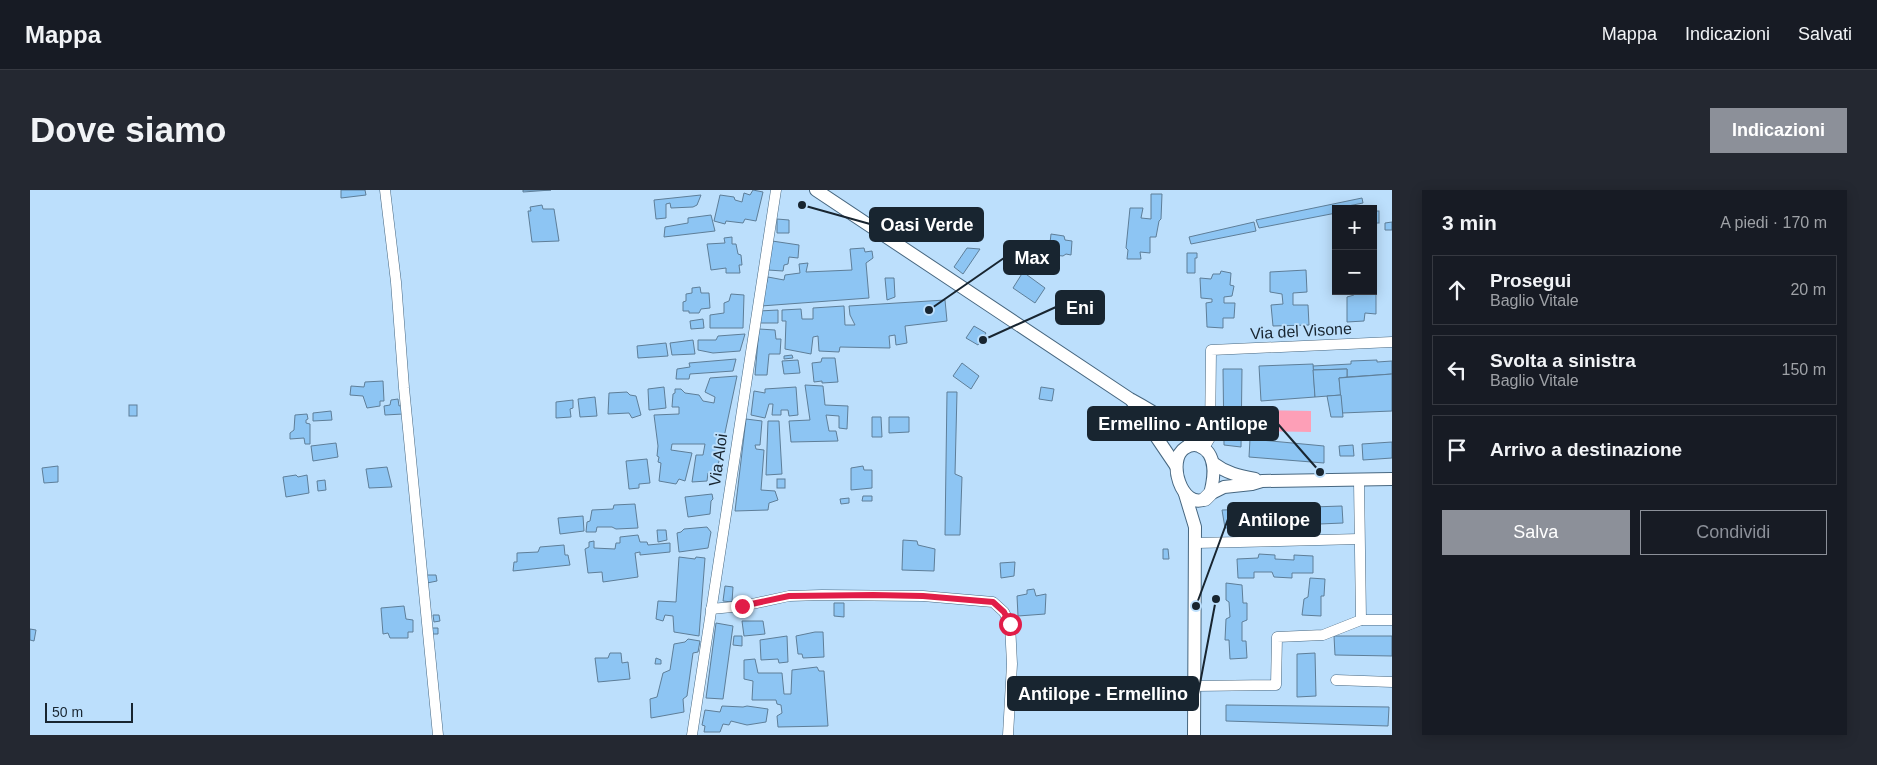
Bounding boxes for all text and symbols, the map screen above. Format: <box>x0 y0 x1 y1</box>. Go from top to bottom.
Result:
text: Mappa <box>25 21 101 48</box>
text: Mappa <box>1602 24 1657 44</box>
text: Indicazioni <box>1685 24 1770 44</box>
text: Salvati <box>1798 24 1852 44</box>
button: Indicazioni <box>1710 108 1847 153</box>
text: Dove siamo <box>30 110 226 149</box>
map controls <box>1332 205 1377 295</box>
button: + <box>1332 205 1377 250</box>
callout: Oasi Verde <box>870 208 983 241</box>
text: 3 min <box>1442 211 1497 234</box>
text: A piedi · 170 m <box>1720 214 1827 231</box>
text: Oasi Verde <box>880 215 974 235</box>
callout: Max <box>1004 241 1059 274</box>
text: Max <box>1014 248 1050 268</box>
button: − <box>1332 250 1377 295</box>
text: Prosegui <box>1490 270 1571 291</box>
icon: ahead <box>1443 276 1471 304</box>
text: 20 m <box>1790 281 1826 298</box>
callout: Eni <box>1056 291 1104 324</box>
text: Baglio Vitale <box>1490 292 1579 309</box>
text: Eni <box>1066 298 1094 318</box>
street label: Via del Visone <box>1250 320 1352 342</box>
text: Svolta a sinistra <box>1490 350 1636 371</box>
icon: left <box>1443 356 1471 384</box>
text: 150 m <box>1782 361 1826 378</box>
text: Baglio Vitale <box>1490 372 1579 389</box>
callout: Ermellino - Antilope <box>1088 407 1278 440</box>
text: Ermellino - Antilope <box>1098 414 1268 434</box>
street label: Via Aloi <box>706 433 730 487</box>
icon: arrive <box>1443 436 1471 464</box>
text: Arrivo a destinazione <box>1490 439 1682 460</box>
callout: Antilope <box>1228 503 1320 536</box>
text: Antilope <box>1238 510 1310 530</box>
button: Salva <box>1442 510 1630 555</box>
button: Condividi <box>1640 510 1827 555</box>
route end <box>731 595 754 618</box>
route start <box>999 613 1022 636</box>
callout: Antilope - Ermellino <box>1008 677 1198 710</box>
text: Antilope - Ermellino <box>1018 684 1188 704</box>
scale bar <box>45 700 132 723</box>
text: 50 m <box>52 704 83 720</box>

